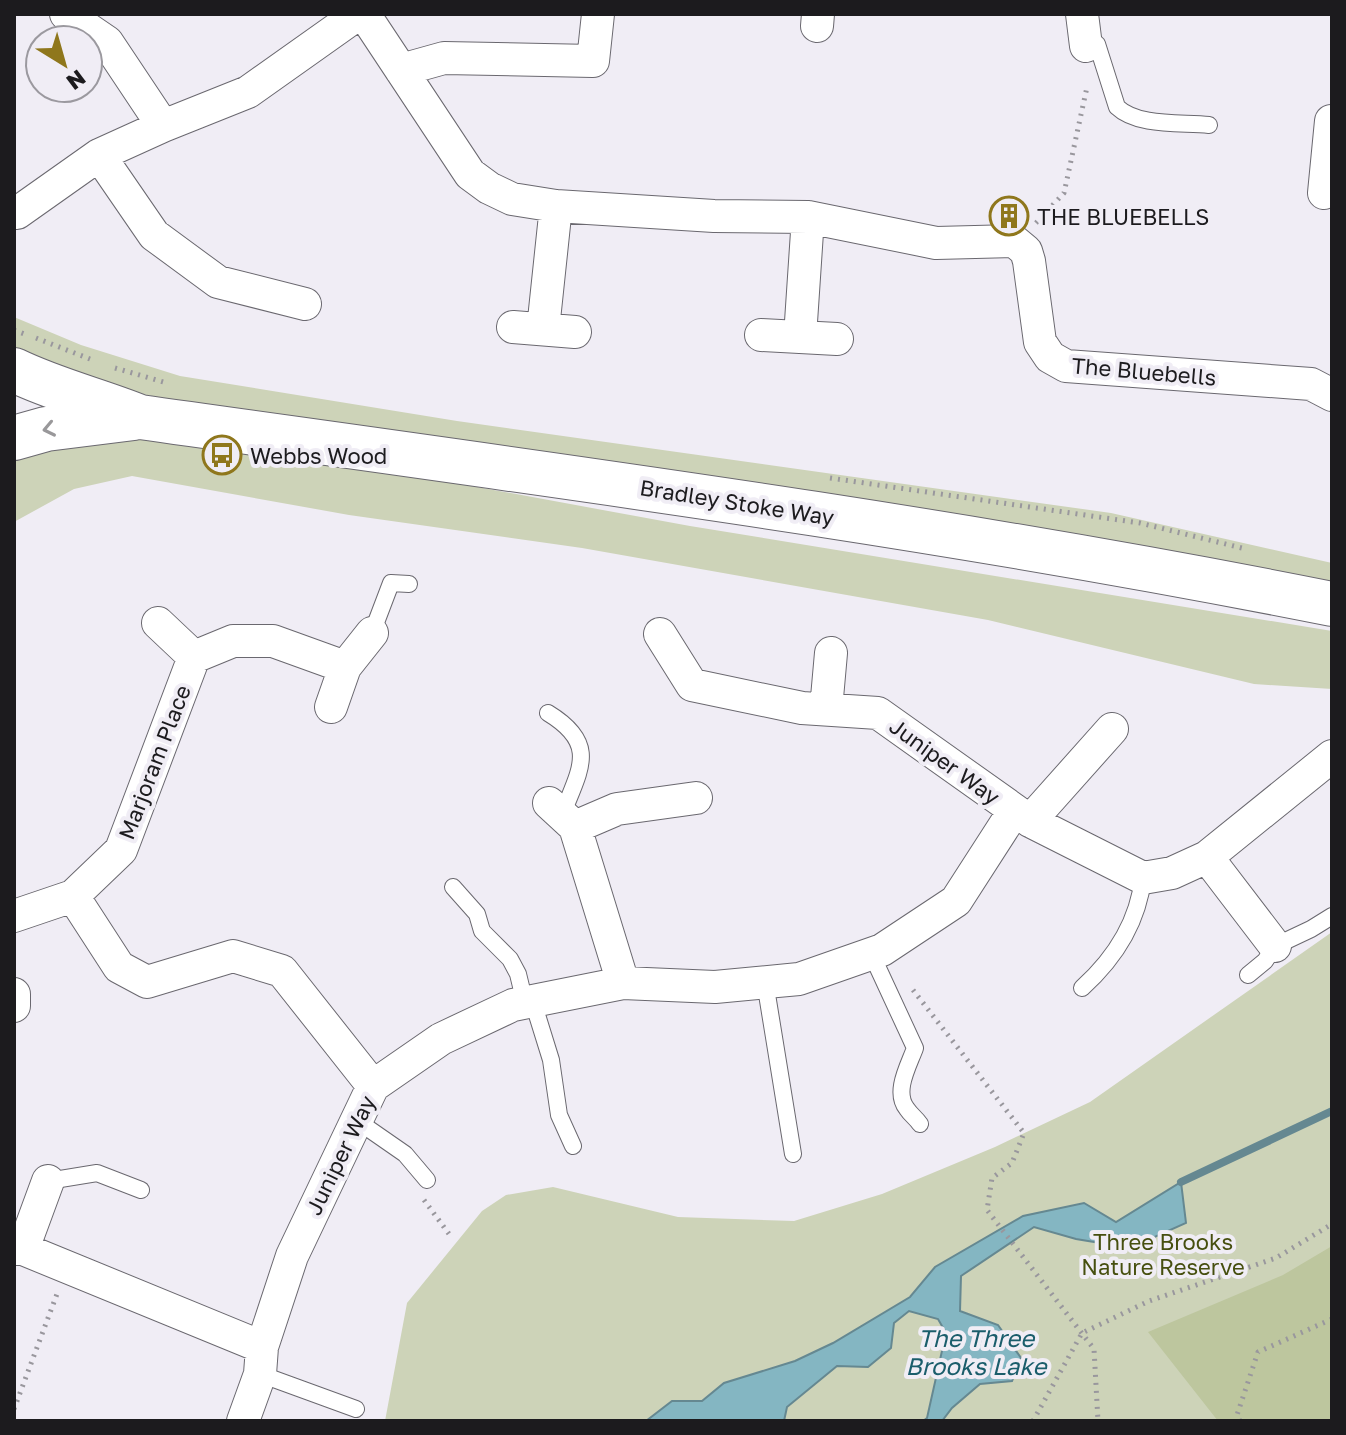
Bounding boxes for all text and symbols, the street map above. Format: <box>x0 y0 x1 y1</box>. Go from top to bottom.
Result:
north arrow <box>24 24 104 104</box>
text: N <box>62 65 91 96</box>
building icon: THE BLUEBELLS <box>988 195 1030 237</box>
place label: THE BLUEBELLS <box>1037 203 1209 230</box>
street label: The Bluebells <box>1070 351 1218 391</box>
one-way arrow <box>43 420 56 437</box>
bus stop icon: Webbs Wood <box>201 434 243 476</box>
place label: Webbs Wood <box>250 442 387 469</box>
street label: Bradley Stoke Way <box>638 473 836 531</box>
street label: Marjoram Place <box>112 681 196 843</box>
street label: Juniper Way <box>885 712 1005 810</box>
street label: Juniper Way <box>299 1091 381 1219</box>
park label: Three Brooks Nature Reserve <box>1081 1228 1245 1280</box>
water label: The Three Brooks Lake <box>906 1323 1048 1380</box>

